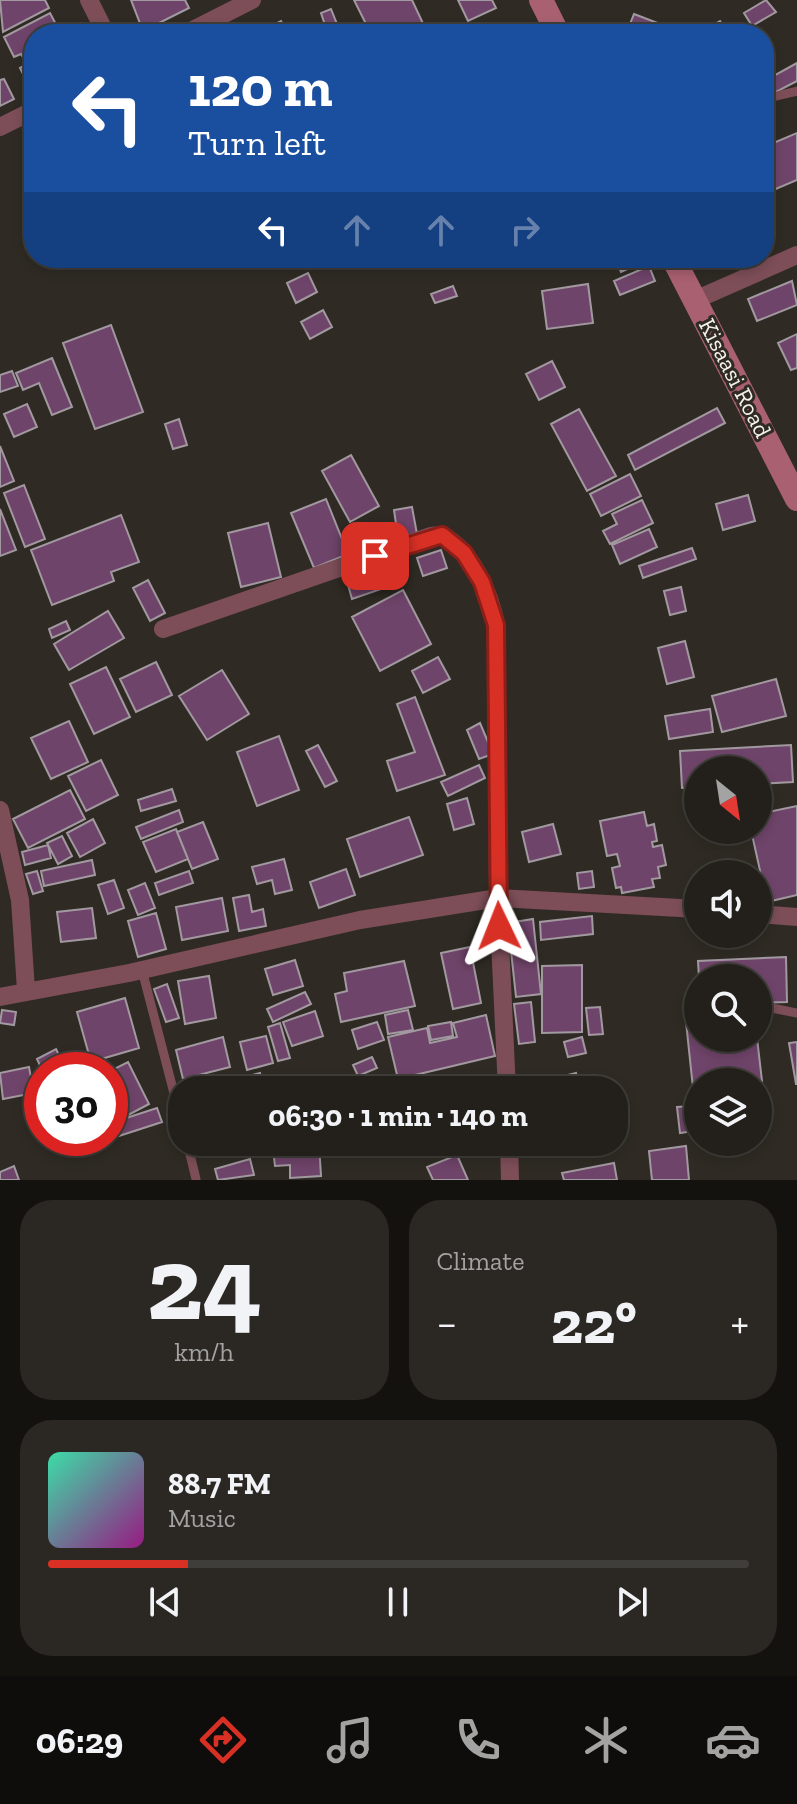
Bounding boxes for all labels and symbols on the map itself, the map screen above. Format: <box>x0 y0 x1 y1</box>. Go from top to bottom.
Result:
street label: Kisaasi Road <box>693 313 778 442</box>
pin <box>341 522 409 590</box>
north arrow <box>684 756 772 844</box>
position arrow <box>457 884 541 968</box>
speed limit sign: 30 <box>24 1052 128 1156</box>

